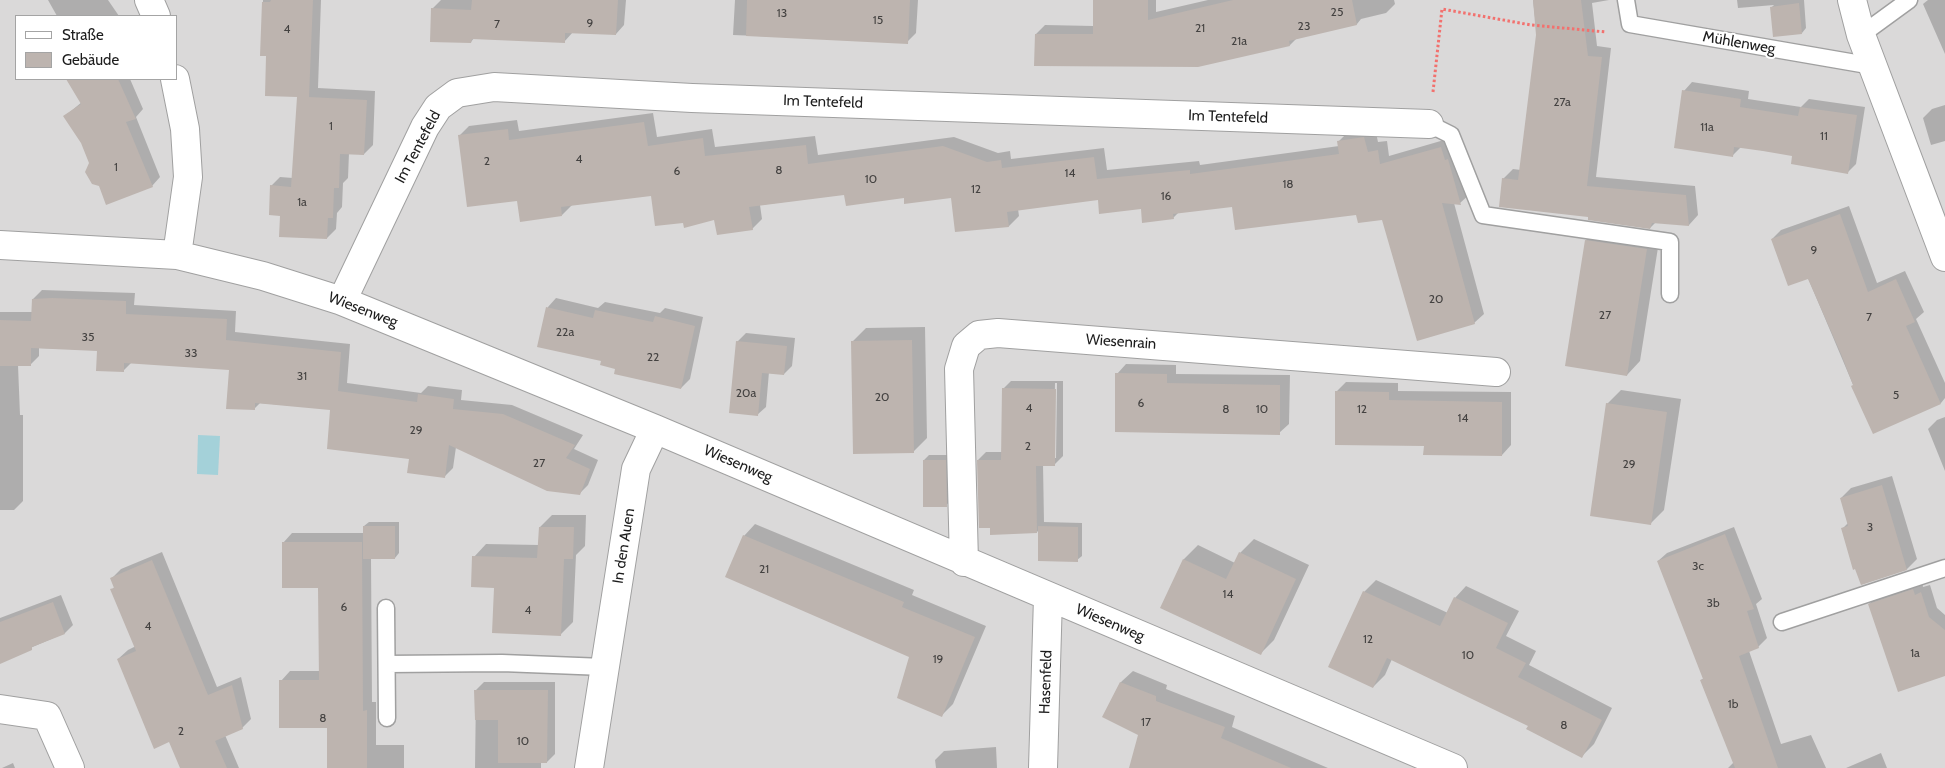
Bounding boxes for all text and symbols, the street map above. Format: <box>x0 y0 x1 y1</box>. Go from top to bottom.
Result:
house number: 25 <box>1331 5 1343 19</box>
house number: 13 <box>777 6 787 20</box>
house number: 15 <box>873 13 883 27</box>
legend <box>15 15 178 80</box>
house number: 9 <box>587 16 593 30</box>
house number: 7 <box>494 17 500 31</box>
house number: 23 <box>1298 19 1310 33</box>
house number: 21 <box>1195 21 1205 35</box>
house number: 4 <box>284 22 290 36</box>
text: Straße <box>62 26 104 44</box>
street label: Mühlenweg <box>1701 28 1777 58</box>
house number: 21a <box>1231 34 1247 48</box>
text: Gebäude <box>62 51 119 69</box>
street label: Im Tentefeld <box>783 92 863 112</box>
house number: 27a <box>1553 95 1571 109</box>
street label: Im Tentefeld <box>391 107 445 187</box>
street label: Im Tentefeld <box>1188 107 1268 127</box>
house number: 1 <box>329 119 333 133</box>
house number: 11a <box>1700 120 1714 134</box>
house number: 11 <box>1820 129 1828 143</box>
house number: 4 <box>576 152 582 166</box>
house number: 2 <box>484 154 490 168</box>
house number: 1 <box>114 160 118 174</box>
house number: 8 <box>775 163 783 177</box>
house number: 6 <box>674 164 680 178</box>
house number: 14 <box>1065 166 1075 180</box>
house number: 10 <box>865 172 877 186</box>
house number: 18 <box>1282 177 1294 191</box>
house number: 12 <box>971 182 981 196</box>
house number: 16 <box>1161 189 1171 203</box>
house number: 1a <box>297 195 307 209</box>
house number: 9 <box>1811 243 1817 257</box>
street label: Wiesenweg <box>326 289 400 331</box>
house number: 20 <box>1429 292 1443 306</box>
house number: 27 <box>1599 308 1611 322</box>
house number: 7 <box>1866 310 1872 324</box>
house number: 22a <box>556 325 574 339</box>
house number: 35 <box>82 330 94 344</box>
street label: Wiesenrain <box>1085 331 1157 353</box>
house number: 33 <box>185 346 197 360</box>
house number: 22 <box>647 350 659 364</box>
house number: 31 <box>297 369 307 383</box>
house number: 20a <box>736 386 756 400</box>
house number: 5 <box>1893 388 1899 402</box>
house number: 20 <box>875 390 889 404</box>
house number: 6 <box>1138 396 1144 410</box>
house number: 4 <box>1026 401 1032 415</box>
house number: 8 <box>1222 402 1230 416</box>
house number: 10 <box>1256 402 1268 416</box>
house number: 12 <box>1357 402 1367 416</box>
house number: 14 <box>1458 411 1468 425</box>
house number: 29 <box>409 423 423 437</box>
house number: 2 <box>1025 439 1031 453</box>
street label: Wiesenweg <box>701 441 775 487</box>
house number: 27 <box>533 456 545 470</box>
house number: 29 <box>1622 457 1636 471</box>
street label: In den Auen <box>609 507 639 585</box>
house number: 3 <box>1867 520 1873 534</box>
house number: 3c <box>1692 559 1704 573</box>
house number: 21 <box>759 562 769 576</box>
house number: 14 <box>1223 587 1233 601</box>
house number: 3b <box>1706 596 1720 610</box>
house number: 6 <box>341 600 347 614</box>
street label: Wiesenweg <box>1073 600 1147 646</box>
house number: 4 <box>525 603 531 617</box>
house number: 4 <box>145 619 151 633</box>
house number: 12 <box>1363 632 1373 646</box>
house number: 1a <box>1910 646 1920 660</box>
house number: 10 <box>1462 648 1474 662</box>
street label: Hasenfeld <box>1036 650 1056 714</box>
house number: 19 <box>933 652 943 666</box>
house number: 1b <box>1728 697 1738 711</box>
house number: 8 <box>319 711 327 725</box>
house number: 17 <box>1141 715 1151 729</box>
house number: 8 <box>1560 718 1568 732</box>
house number: 2 <box>178 724 184 738</box>
house number: 10 <box>517 734 529 748</box>

